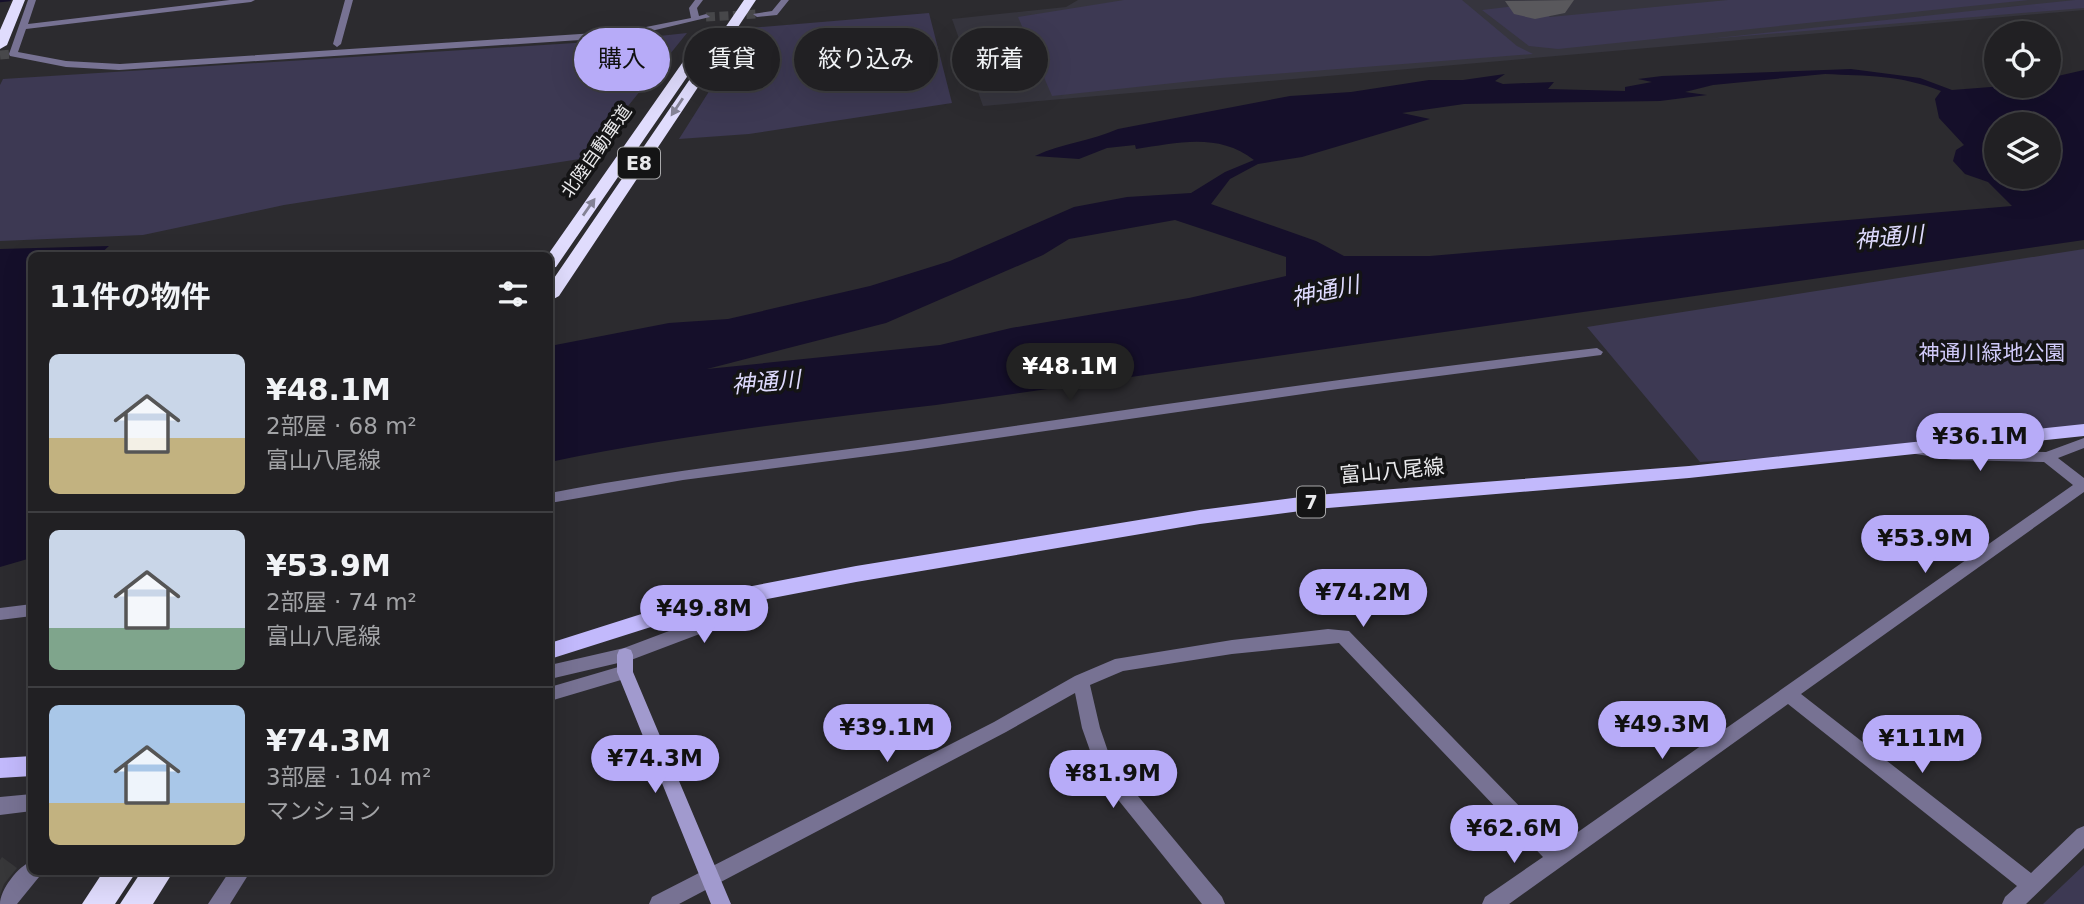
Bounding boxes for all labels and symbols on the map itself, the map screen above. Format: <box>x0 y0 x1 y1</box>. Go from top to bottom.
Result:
one-way arrow <box>670 98 684 116</box>
street label: 北陸自動車道 <box>556 101 636 201</box>
road number: E8 <box>618 148 660 178</box>
one-way arrow <box>582 198 596 216</box>
water label: 神通川 <box>1853 221 1927 253</box>
water label: 神通川 <box>1289 270 1364 311</box>
park label: 神通川緑地公園 <box>1919 341 2066 365</box>
pin: ¥48.1M <box>1013 344 1127 403</box>
water label: 神通川 <box>730 366 804 398</box>
pin: ¥36.1M <box>1923 414 2037 473</box>
street label: 富山八尾線 <box>1339 454 1445 488</box>
road number: 7 <box>1297 486 1325 517</box>
pin: ¥53.9M <box>1868 516 1982 575</box>
pin: ¥74.2M <box>1306 570 1420 629</box>
pin: ¥49.8M <box>647 586 761 645</box>
pin: ¥49.3M <box>1605 702 1719 761</box>
pin: ¥39.1M <box>830 704 944 764</box>
pin: ¥111M <box>1873 716 1971 775</box>
pin: ¥74.3M <box>598 736 712 795</box>
pin: ¥81.9M <box>1056 750 1170 810</box>
pin: ¥62.6M <box>1457 806 1571 865</box>

